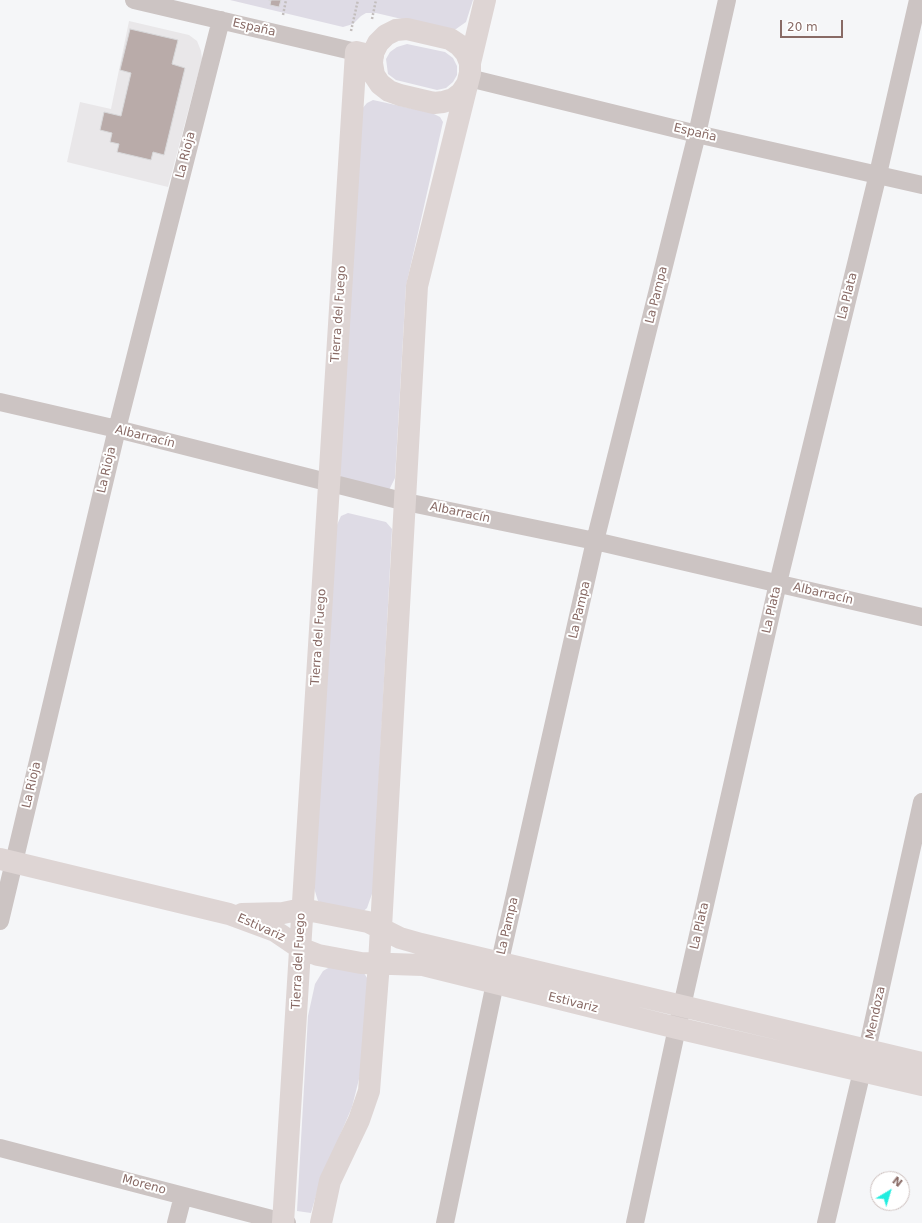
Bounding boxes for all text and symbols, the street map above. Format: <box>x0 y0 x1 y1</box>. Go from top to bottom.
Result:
scale bar <box>782 12 845 38</box>
street label: España <box>231 16 277 40</box>
text: 20 m <box>787 20 818 34</box>
street label: España <box>672 121 718 145</box>
street label: La Rioja <box>173 130 199 180</box>
street label: Tierra del Fuego <box>328 265 350 363</box>
street label: La Pampa <box>643 265 671 325</box>
street label: La Plata <box>835 271 861 321</box>
street label: Albarracín <box>114 423 176 451</box>
street label: La Rioja <box>95 445 119 495</box>
street label: Albarracín <box>429 500 491 526</box>
street label: La Pampa <box>566 580 594 640</box>
street label: Albarracín <box>792 580 854 608</box>
street label: La Plata <box>760 585 784 635</box>
street label: Tierra del Fuego <box>308 588 330 686</box>
street label: La Rioja <box>20 760 44 810</box>
street label: La Pampa <box>494 896 522 956</box>
street label: La Plata <box>688 901 712 951</box>
street label: Estivariz <box>235 911 287 945</box>
street label: Tierra del Fuego <box>289 912 309 1010</box>
street label: Mendoza <box>863 985 889 1041</box>
street label: Estivariz <box>547 990 599 1016</box>
north arrow <box>870 1171 910 1211</box>
street label: Moreno <box>121 1172 167 1198</box>
text: N <box>889 1174 905 1190</box>

